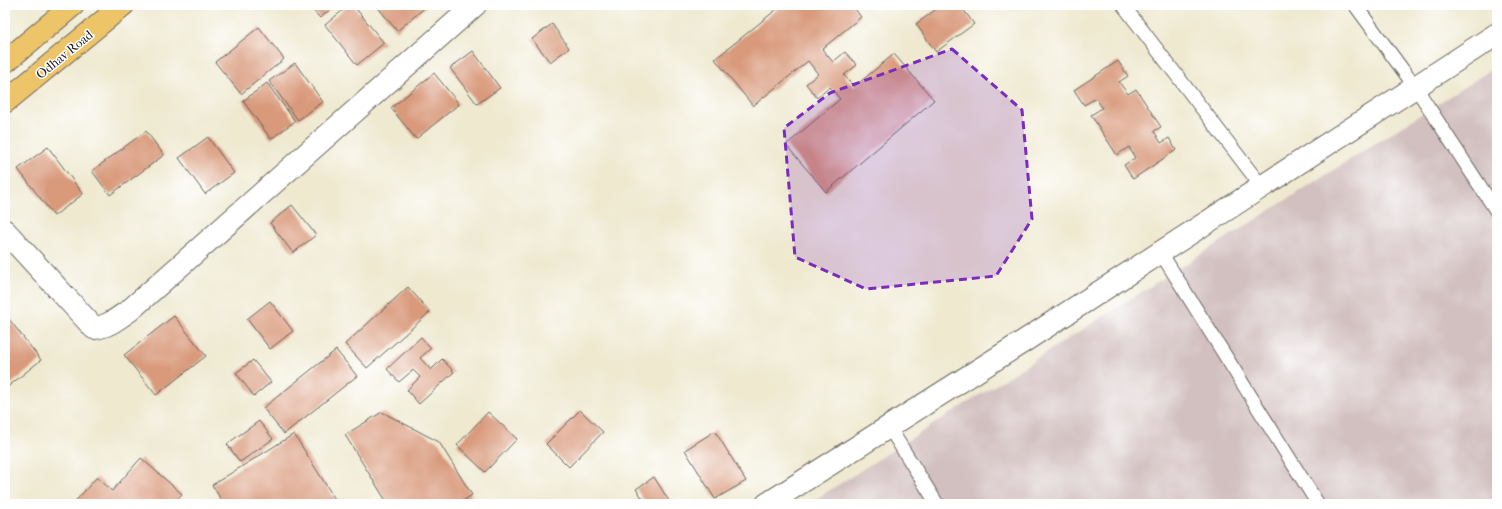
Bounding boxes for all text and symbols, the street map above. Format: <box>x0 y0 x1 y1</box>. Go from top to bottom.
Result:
street label: Odhav Road <box>33 26 96 82</box>

